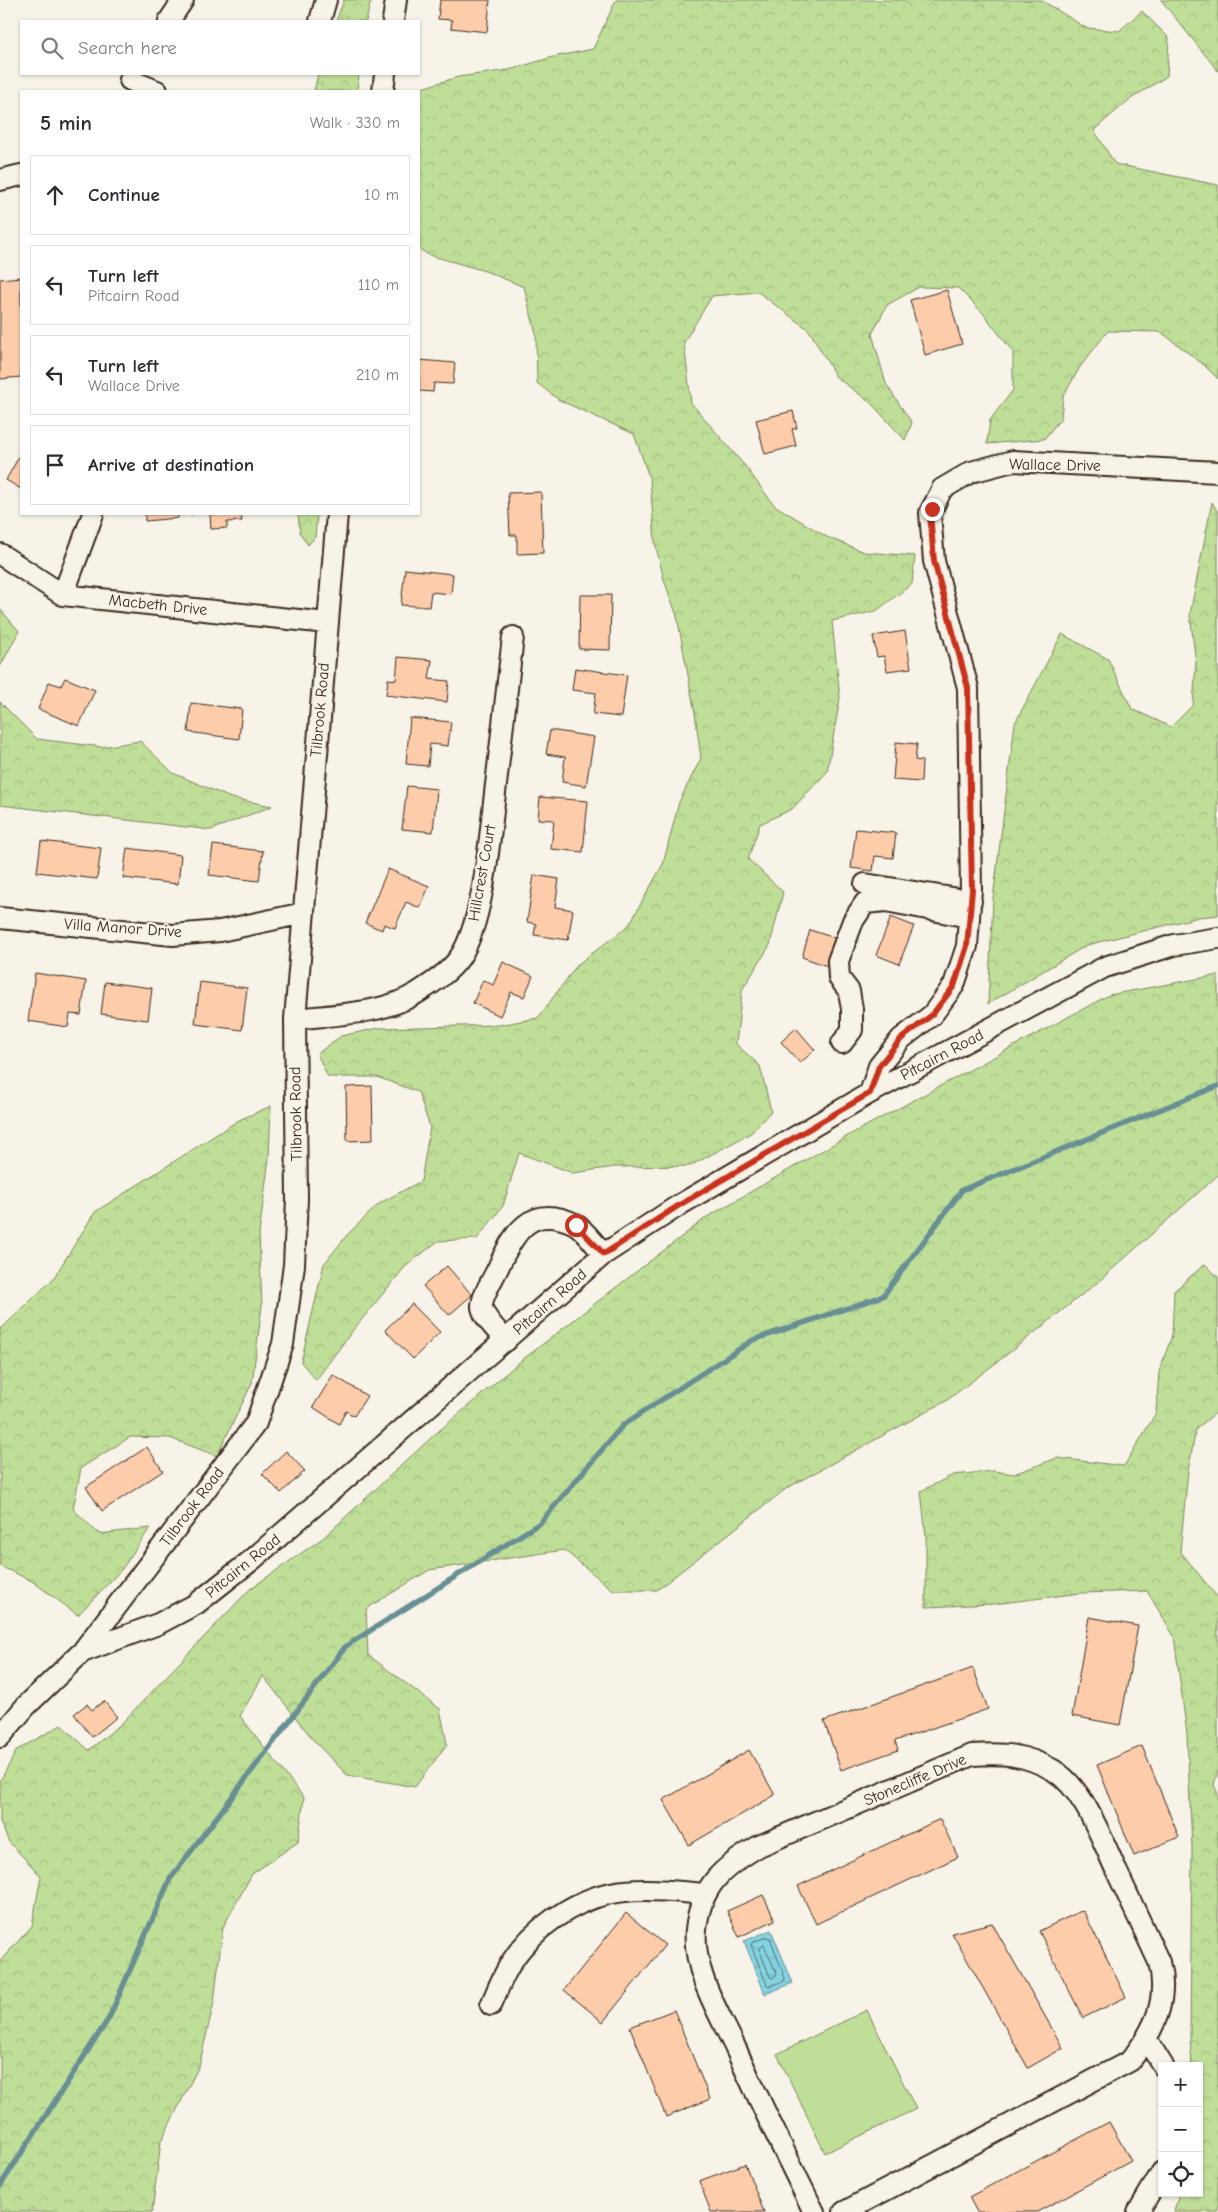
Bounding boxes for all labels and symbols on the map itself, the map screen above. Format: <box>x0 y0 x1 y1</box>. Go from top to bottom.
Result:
street label: Wallace Drive <box>1009 455 1101 475</box>
route end <box>921 498 944 521</box>
street label: Macbeth Drive <box>108 591 208 619</box>
street label: Tilbrook Road <box>307 662 333 758</box>
street label: Hillcrest Court <box>465 823 499 923</box>
street label: Villa Manor Drive <box>64 915 182 941</box>
street label: Pitcairn Road <box>897 1026 987 1084</box>
street label: Tilbrook Road <box>286 1066 306 1162</box>
route start <box>565 1214 588 1237</box>
street label: Pitcairn Road <box>510 1265 590 1339</box>
street label: Tilbrook Road <box>156 1464 228 1550</box>
street label: Pitcairn Road <box>202 1530 284 1602</box>
street label: Stonecliffe Drive <box>861 1750 969 1810</box>

